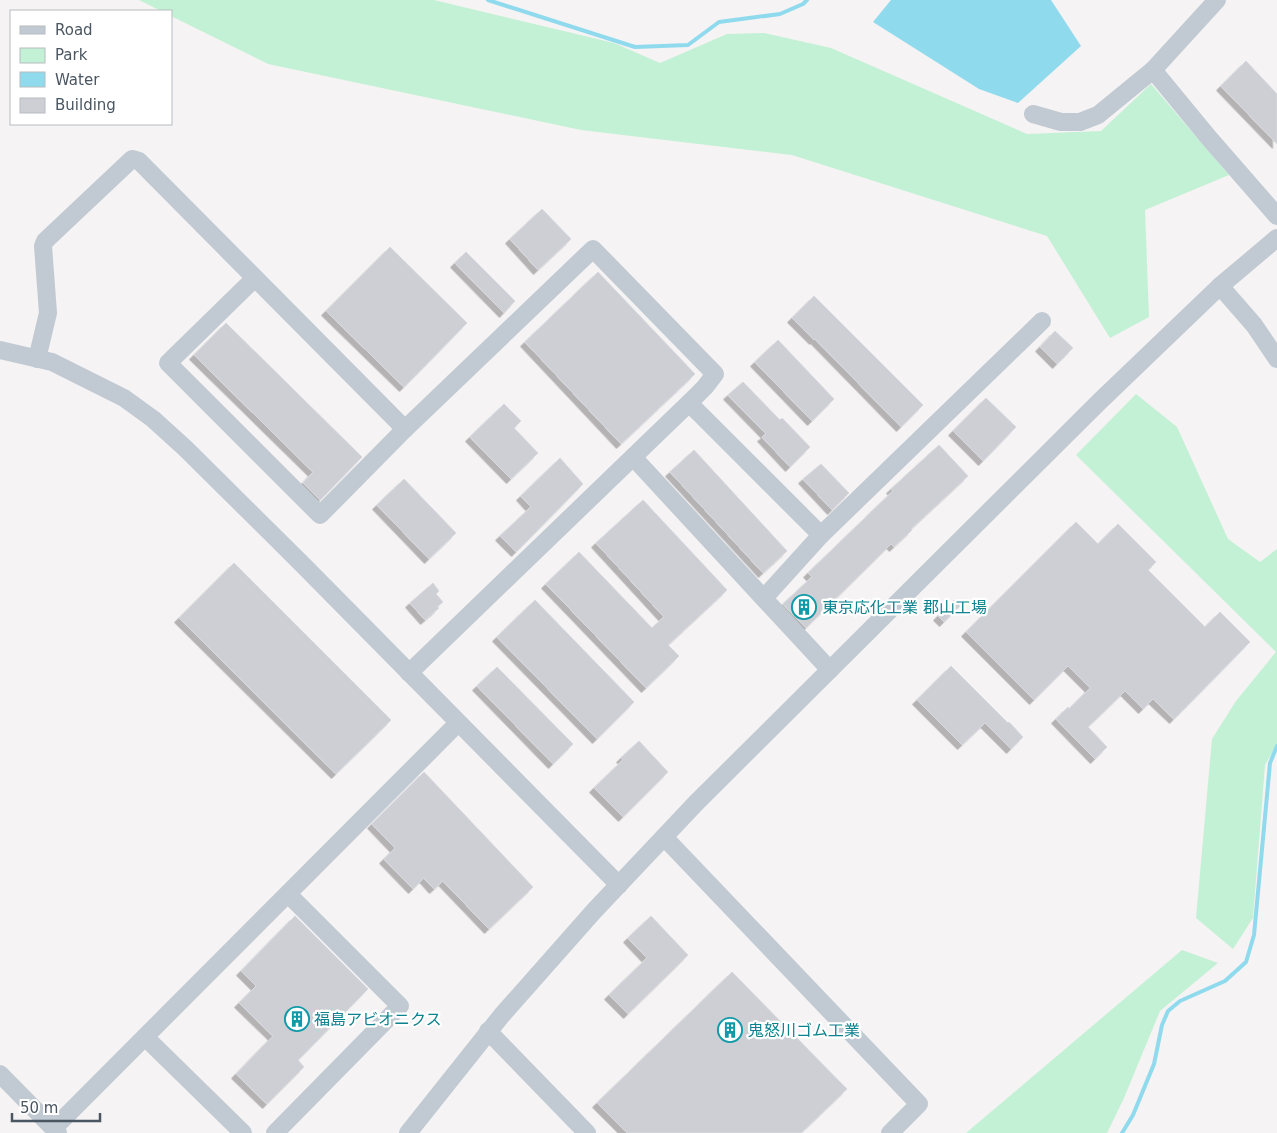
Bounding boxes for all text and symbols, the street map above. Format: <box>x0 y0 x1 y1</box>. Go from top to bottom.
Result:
legend <box>10 10 172 125</box>
text: Road <box>55 21 93 39</box>
text: Park <box>55 46 88 64</box>
text: Water <box>55 71 100 89</box>
text: Building <box>55 96 116 114</box>
building icon: 東京応化工業 郡山工場 <box>791 594 817 620</box>
place label: 東京応化工業 郡山工場 <box>822 598 987 617</box>
building icon: 福島アビオニクス <box>284 1006 310 1032</box>
place label: 福島アビオニクス <box>314 1010 442 1029</box>
building icon: 鬼怒川ゴム工業 <box>717 1017 743 1043</box>
place label: 鬼怒川ゴム工業 <box>748 1021 860 1040</box>
scale bar <box>12 1090 100 1122</box>
text: 50 m <box>20 1099 58 1117</box>

